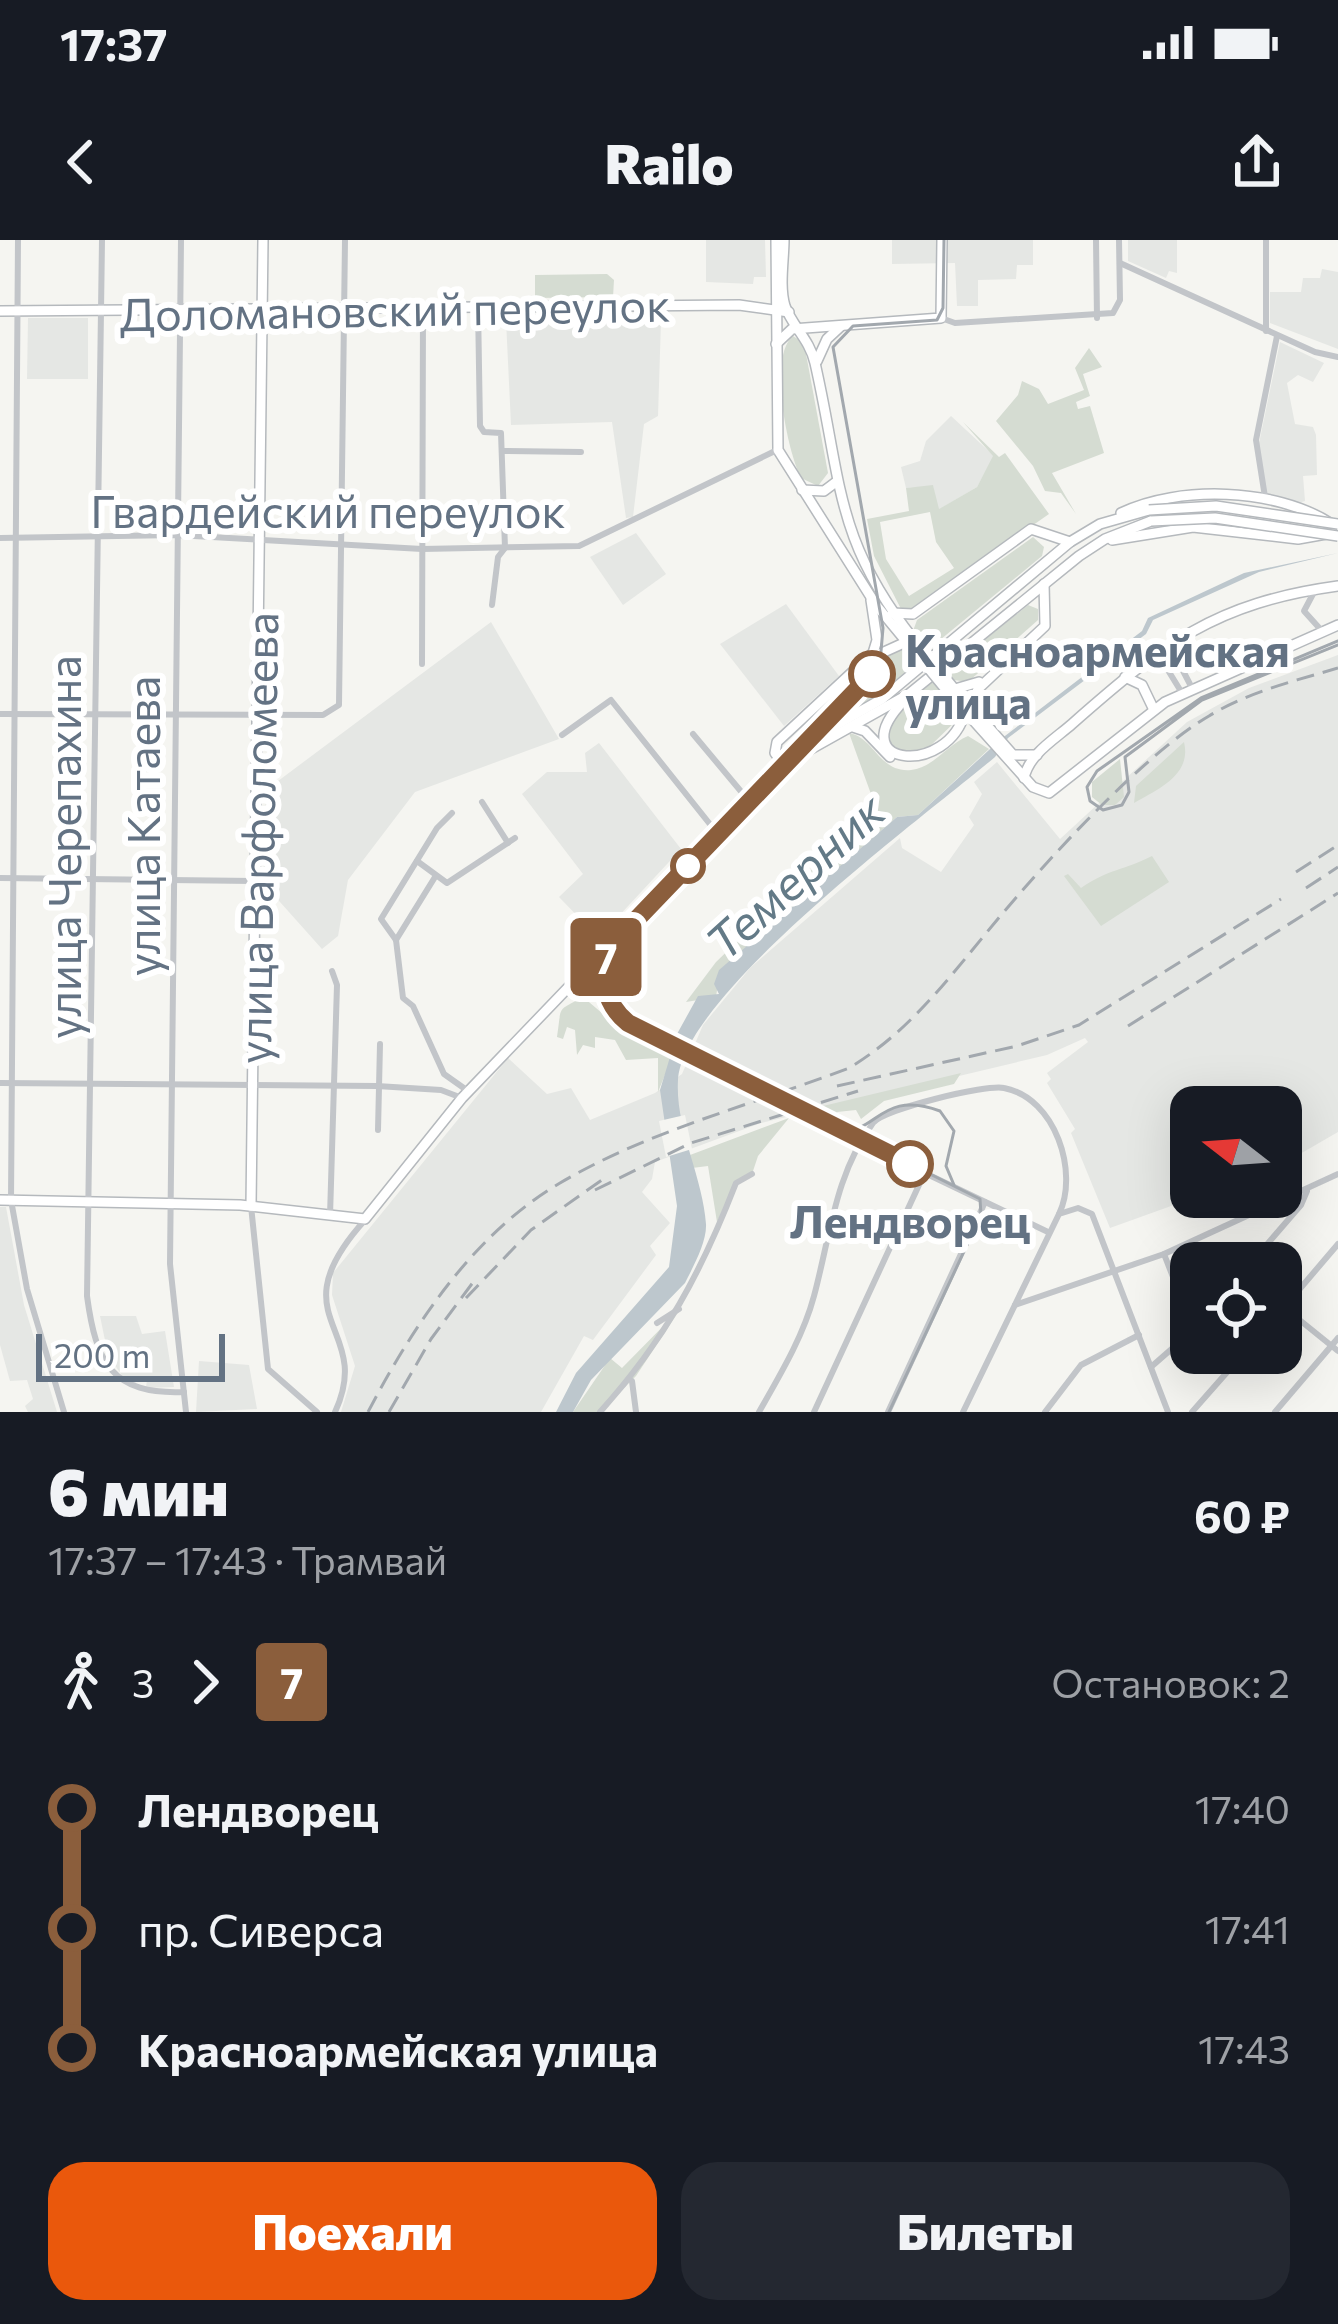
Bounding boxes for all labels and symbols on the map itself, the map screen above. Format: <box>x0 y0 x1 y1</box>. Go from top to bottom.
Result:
street label: Доломановский переулок <box>119 276 671 340</box>
street label: Гвардейский переулок <box>90 482 566 537</box>
street label: улица Варфоломеева <box>225 612 287 1064</box>
place label: Красноармейская улица <box>905 621 1290 728</box>
marker: Красноармейская улица <box>850 652 894 696</box>
street label: улица Черепахина <box>35 655 90 1039</box>
street label: улица Катаева <box>114 676 169 976</box>
water label: Темерник <box>692 778 897 971</box>
unlabelled marker <box>672 850 704 882</box>
line badge: 7 <box>567 918 645 996</box>
north arrow <box>1170 1086 1302 1218</box>
marker: Лендворец <box>888 1142 932 1186</box>
place label: Лендворец <box>790 1192 1030 1247</box>
scale bar <box>36 1328 225 1381</box>

